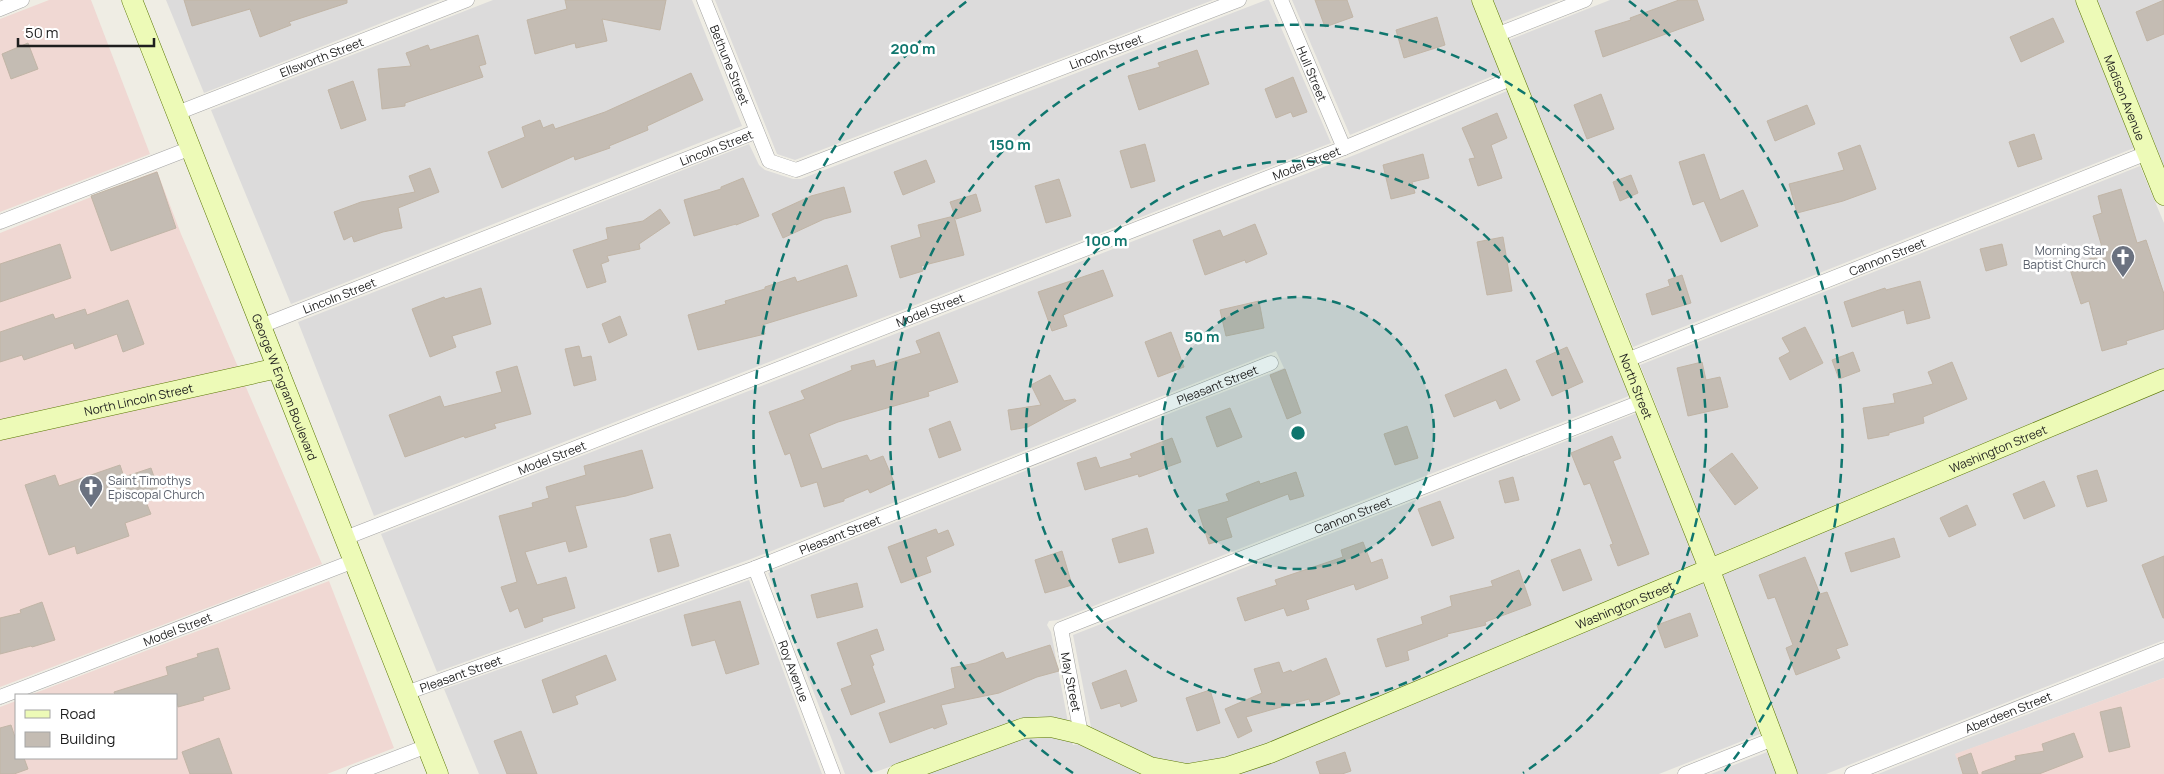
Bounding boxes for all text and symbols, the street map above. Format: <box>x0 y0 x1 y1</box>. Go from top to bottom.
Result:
scale bar <box>18 15 154 47</box>
text: 50 m <box>25 22 59 43</box>
street label: Bethune Street <box>706 22 754 108</box>
street label: Lincoln Street <box>1067 29 1145 73</box>
street label: Ellsworth Street <box>277 33 366 81</box>
text: 200 m <box>890 38 936 59</box>
street label: Hull Street <box>1293 43 1332 104</box>
street label: Madison Avenue <box>2100 52 2150 143</box>
street label: Lincoln Street <box>677 125 755 169</box>
text: 150 m <box>989 134 1031 155</box>
street label: Model Street <box>1270 142 1343 184</box>
text: 100 m <box>1085 230 1127 251</box>
street label: Cannon Street <box>1846 233 1928 279</box>
place label: Morning Star Baptist Church <box>2023 242 2107 273</box>
church icon: Morning Star Baptist Church <box>2110 244 2136 278</box>
street label: Lincoln Street <box>300 273 378 317</box>
street label: Model Street <box>893 289 967 331</box>
street label: George W Engram Boulevard <box>248 311 322 463</box>
text: 50 m <box>1184 326 1220 347</box>
street label: North Street <box>1616 351 1657 422</box>
street label: Pleasant Street <box>1174 360 1261 408</box>
street label: North Lincoln Street <box>82 379 195 419</box>
street label: Washington Street <box>1946 420 2050 476</box>
centre of rings <box>1289 424 1307 442</box>
street label: Model Street <box>515 436 589 478</box>
place label: Saint Timothys Episcopal Church <box>108 472 204 503</box>
church icon: Saint Timothys Episcopal Church <box>78 474 104 508</box>
street label: Cannon Street <box>1312 492 1394 538</box>
street label: Pleasant Street <box>797 510 883 558</box>
street label: Washington Street <box>1573 577 1676 633</box>
street label: Model Street <box>141 608 214 650</box>
street label: Roy Avenue <box>775 638 813 704</box>
street label: Pleasant Street <box>417 651 504 696</box>
street label: May Street <box>1057 651 1085 713</box>
street label: Aberdeen Street <box>1962 687 2054 737</box>
legend <box>15 694 178 759</box>
text: Road <box>60 703 96 724</box>
text: Building <box>60 728 115 749</box>

